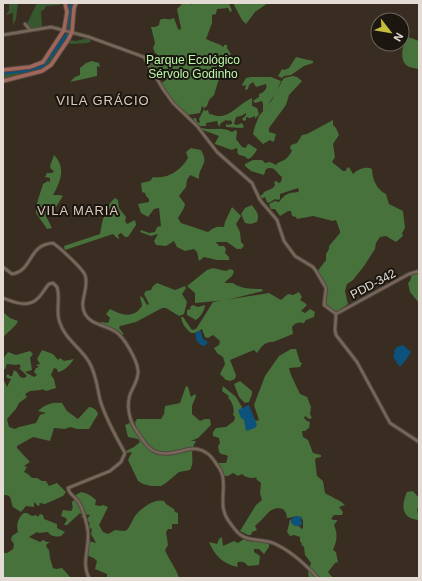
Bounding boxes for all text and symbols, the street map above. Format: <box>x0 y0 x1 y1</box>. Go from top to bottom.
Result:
north arrow <box>370 12 410 52</box>
text: N <box>391 31 406 44</box>
park label: Parque Ecológico Sérvolo Godinho <box>146 53 240 81</box>
district label: VILA GRÁCIO <box>56 93 150 108</box>
district label: VILA MARIA <box>37 203 119 218</box>
street label: PDD-342 <box>348 266 398 302</box>

